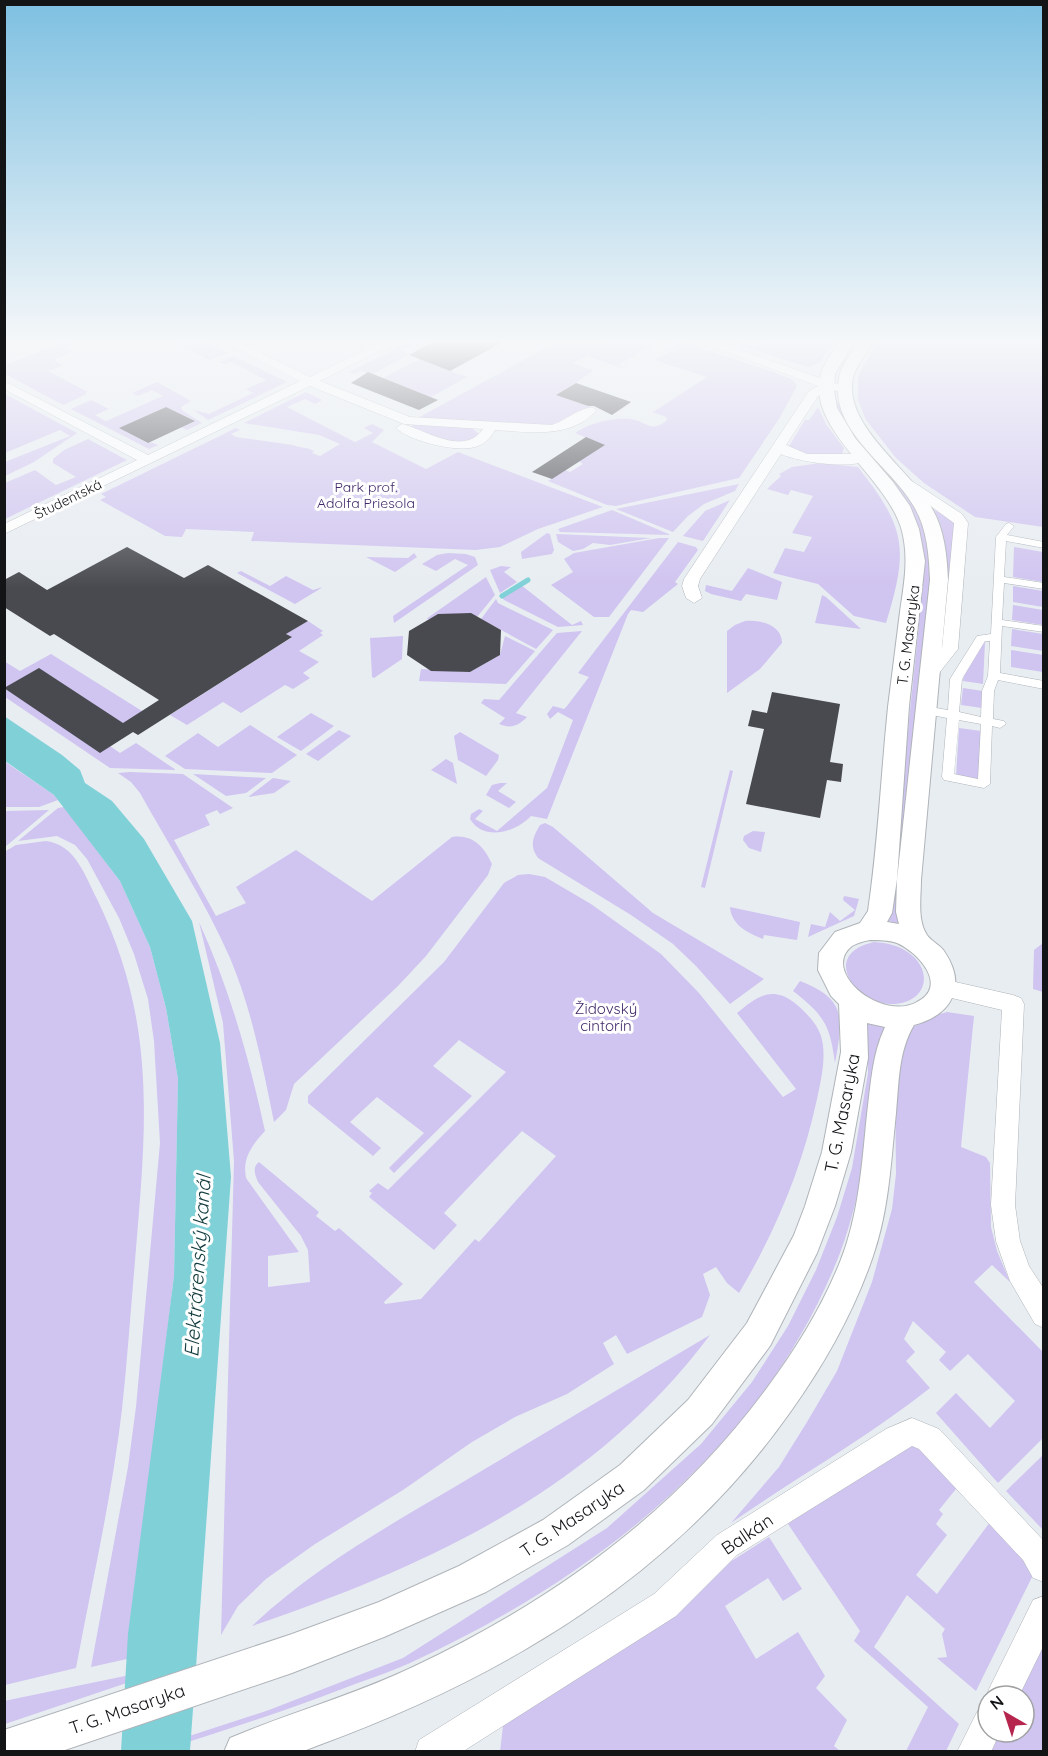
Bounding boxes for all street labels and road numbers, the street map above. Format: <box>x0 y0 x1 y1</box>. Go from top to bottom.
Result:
street label: Študentská <box>31 475 105 523</box>
street label: T. G. Masaryka <box>892 584 924 686</box>
street label: T. G. Masaryka <box>819 1051 865 1175</box>
street label: T. G. Masaryka <box>515 1476 629 1562</box>
street label: Balkán <box>717 1508 777 1560</box>
street label: T. G. Masaryka <box>66 1678 188 1740</box>

